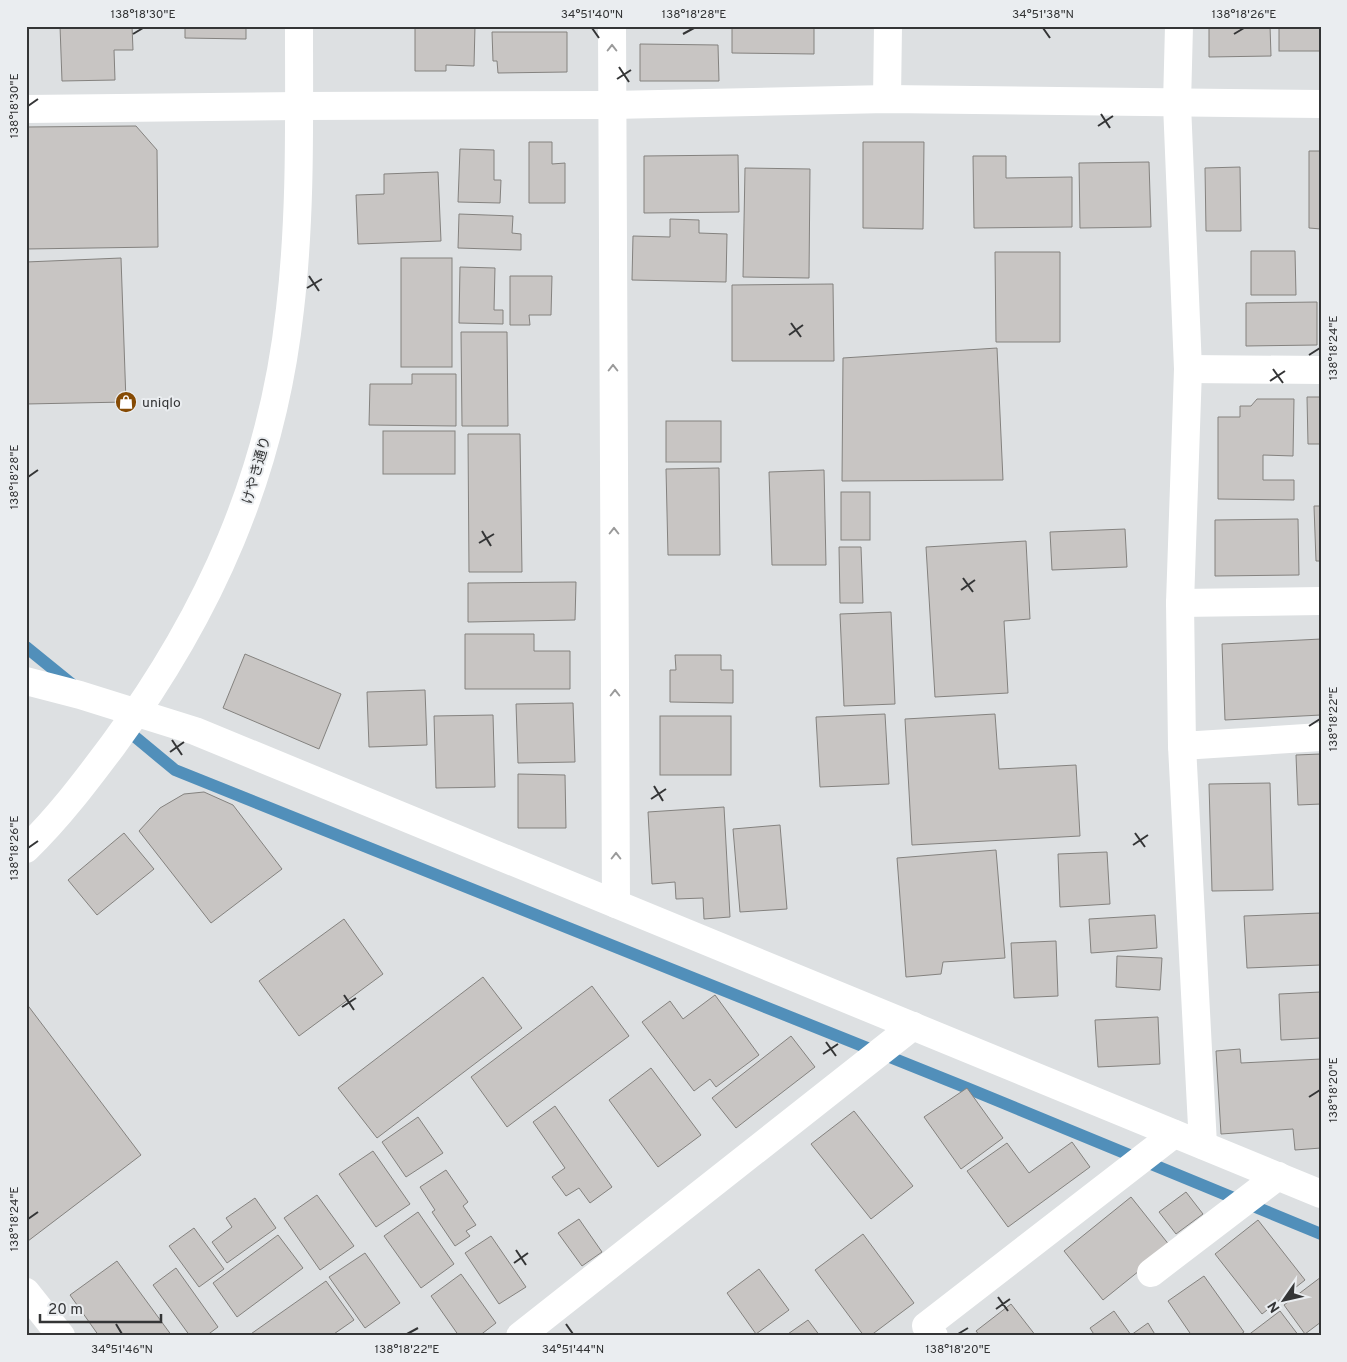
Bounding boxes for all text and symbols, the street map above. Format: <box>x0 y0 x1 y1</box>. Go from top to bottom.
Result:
text: 138°18'30"E <box>110 7 176 23</box>
text: 34°51'40"N <box>561 7 623 23</box>
text: 138°18'28"E <box>661 7 727 23</box>
text: 34°51'38"N <box>1012 7 1074 23</box>
text: 138°18'26"E <box>1212 7 1276 23</box>
one-way arrow <box>607 44 617 52</box>
text: 138°18'30"E <box>7 73 23 139</box>
text: 138°18'24"E <box>1326 315 1342 381</box>
one-way arrow <box>608 364 618 372</box>
shop icon: uniqlo <box>114 390 138 414</box>
place label: uniqlo <box>142 395 181 412</box>
street label: けやき通り <box>240 434 275 506</box>
text: 138°18'28"E <box>7 444 23 510</box>
one-way arrow <box>609 526 619 534</box>
text: 138°18'22"E <box>1326 686 1342 752</box>
one-way arrow <box>610 689 620 696</box>
text: 138°18'26"E <box>7 816 23 880</box>
one-way arrow <box>611 851 621 859</box>
text: 138°18'20"E <box>1326 1057 1342 1123</box>
text: 138°18'24"E <box>7 1186 23 1252</box>
north arrow <box>1260 1274 1310 1324</box>
scale bar <box>40 1292 161 1324</box>
text: N <box>1265 1298 1284 1315</box>
text: 20 m <box>48 1301 83 1320</box>
text: 34°51'46"N <box>91 1342 153 1358</box>
text: 138°18'22"E <box>374 1342 440 1358</box>
text: 34°51'44"N <box>542 1342 604 1358</box>
text: 138°18'20"E <box>925 1342 991 1358</box>

